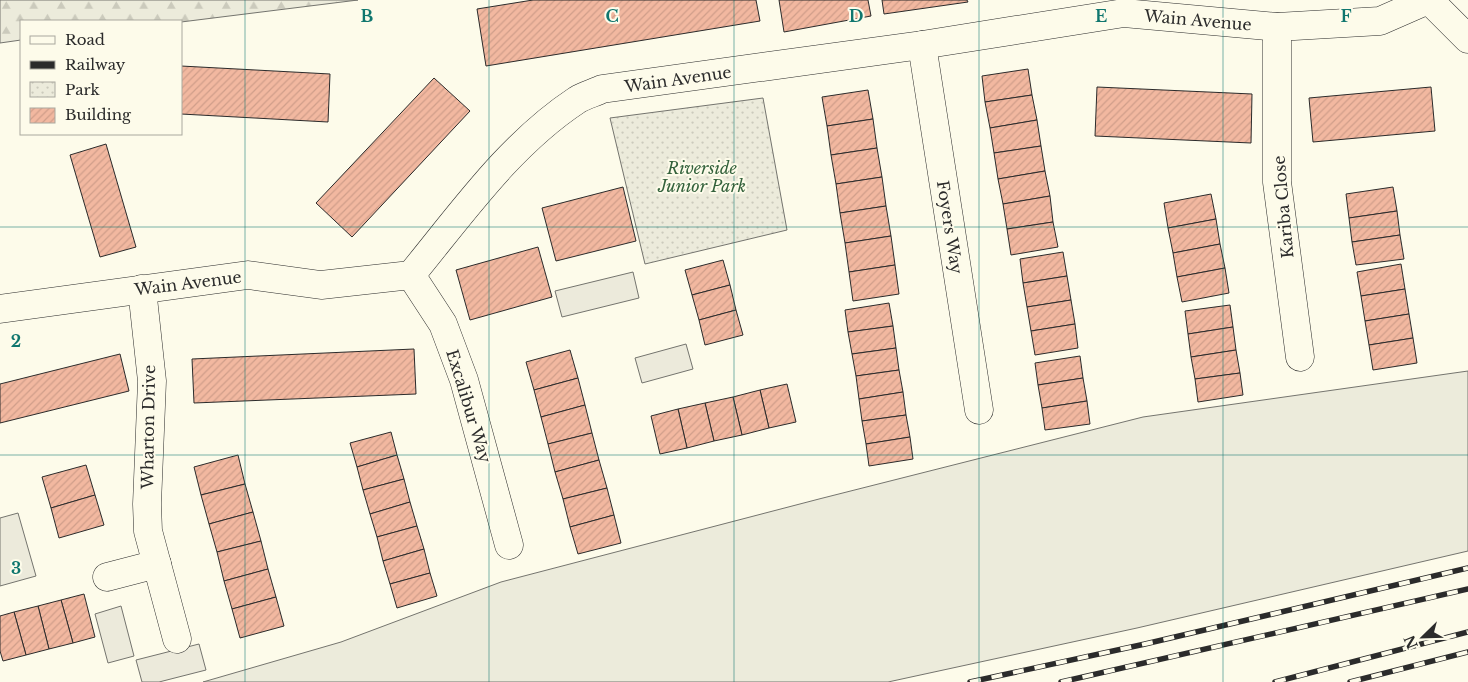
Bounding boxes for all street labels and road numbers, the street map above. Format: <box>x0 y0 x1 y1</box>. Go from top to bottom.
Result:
street label: Wain Avenue <box>1143 5 1252 35</box>
street label: Wain Avenue <box>622 62 733 97</box>
street label: Kariba Close <box>1269 155 1297 259</box>
street label: Foyers Way <box>933 179 967 276</box>
street label: Wain Avenue <box>132 267 243 300</box>
street label: Excalibur Way <box>442 347 496 466</box>
street label: Wharton Drive <box>137 365 159 490</box>

